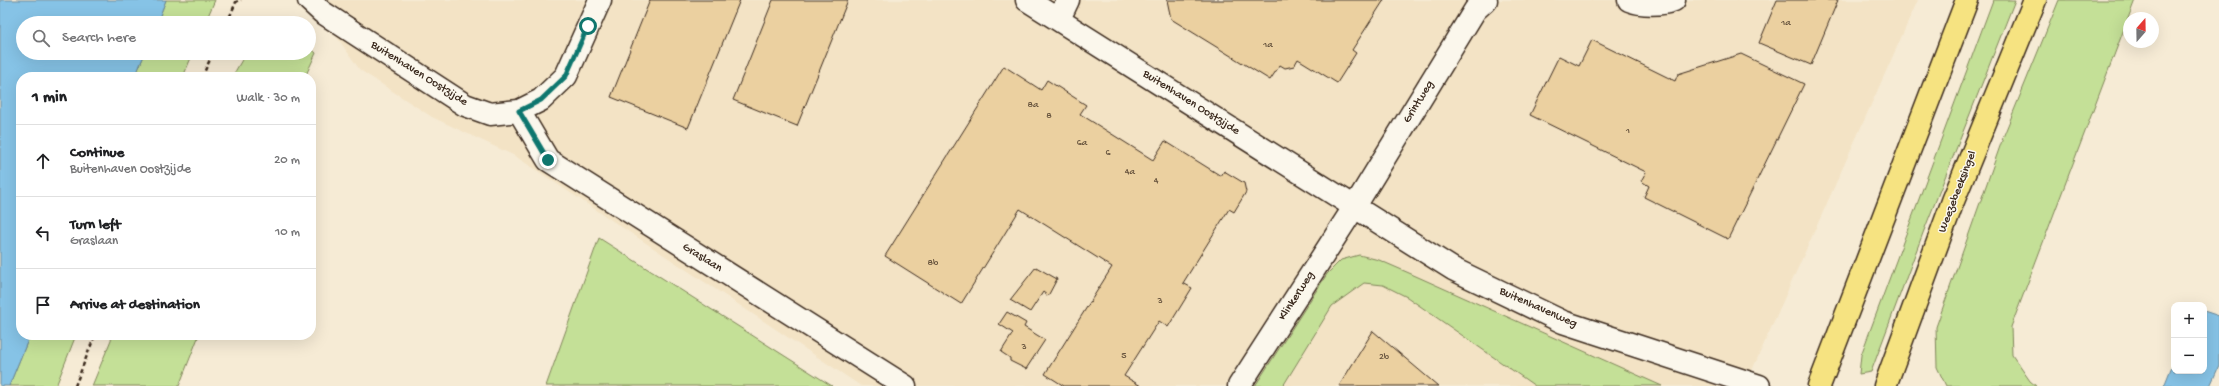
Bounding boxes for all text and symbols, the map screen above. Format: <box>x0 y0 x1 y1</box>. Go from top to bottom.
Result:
north arrow <box>2123 12 2159 48</box>
search box <box>16 16 316 60</box>
route start <box>579 17 597 35</box>
house number: 1a <box>1780 17 1791 29</box>
icon: search <box>30 27 52 49</box>
text: Search here <box>62 29 136 47</box>
street label: Buitenhaven Oostzijde <box>367 38 471 110</box>
house number: 1a <box>1262 39 1273 51</box>
street label: Buitenhaven Oostzijde <box>1139 67 1243 139</box>
street label: Grintweg <box>1401 78 1438 126</box>
text: 1 min <box>32 88 67 108</box>
text: Walk · 30 m <box>236 91 300 106</box>
house number: 8a <box>1027 99 1039 111</box>
house number: 8 <box>1046 110 1052 122</box>
house number: 1 <box>1625 125 1630 137</box>
house number: 6a <box>1077 137 1088 149</box>
text: Continue <box>70 144 124 162</box>
house number: 6 <box>1105 147 1111 159</box>
street label: Weezebeeksingel <box>1936 149 1980 235</box>
icon: ahead <box>32 150 54 172</box>
route end <box>539 151 557 169</box>
text: 20 m <box>274 153 300 168</box>
text: Buitenhaven Oostzijde <box>70 162 191 177</box>
house number: 4a <box>1125 166 1136 178</box>
house number: 4 <box>1154 175 1159 187</box>
text: Turn left <box>70 216 121 234</box>
icon: left <box>32 222 54 244</box>
text: 10 m <box>275 225 300 240</box>
text: Graslaan <box>70 234 118 249</box>
street label: Graslaan <box>679 240 725 276</box>
house number: 8b <box>928 257 939 269</box>
street label: Klinkerweg <box>1276 269 1318 323</box>
street label: Buitenhavenweg <box>1496 284 1579 332</box>
icon: arrive <box>32 294 54 316</box>
house number: 3 <box>1156 295 1163 307</box>
text: Arrive at destination <box>70 296 200 314</box>
map controls <box>2171 302 2207 374</box>
button: + <box>2171 302 2207 338</box>
button: − <box>2171 338 2207 374</box>
house number: 3 <box>1020 341 1027 353</box>
house number: 5 <box>1121 350 1127 362</box>
house number: 2b <box>1379 351 1390 363</box>

